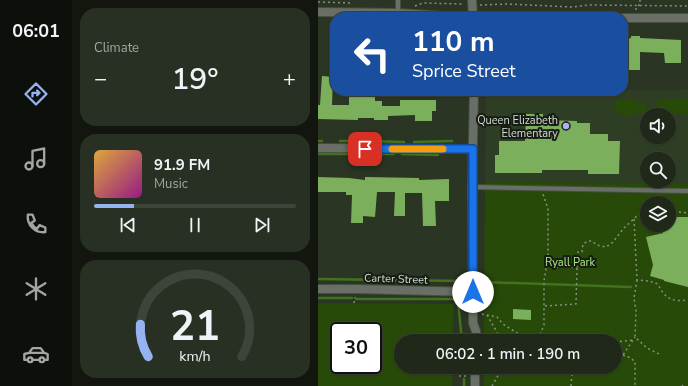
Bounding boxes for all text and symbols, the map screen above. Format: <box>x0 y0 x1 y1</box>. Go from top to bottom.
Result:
text: 06:01 <box>12 19 60 43</box>
text: 110 m <box>412 23 495 61</box>
icon: left <box>346 28 398 80</box>
text: Climate <box>94 39 139 57</box>
text: 19° <box>171 59 219 100</box>
text: Sprice Street <box>412 59 516 83</box>
text: − <box>94 64 107 94</box>
text: + <box>283 64 296 94</box>
icon: directions <box>22 80 50 108</box>
map controls <box>640 108 676 232</box>
button: sound <box>640 108 676 144</box>
place label: Queen Elizabeth Elementary <box>477 113 558 141</box>
marker: Queen Elizabeth Elementary <box>561 121 571 131</box>
pin <box>348 132 382 166</box>
icon: arrive <box>354 138 376 160</box>
icon: music <box>22 145 50 173</box>
button: search <box>640 152 676 188</box>
text: 91.9 FM <box>154 155 210 175</box>
text: Music <box>154 175 188 193</box>
button: layers <box>640 196 676 232</box>
icon: phone <box>22 210 50 238</box>
icon: previous <box>117 214 139 236</box>
icon: pause <box>184 214 206 236</box>
icon: next <box>251 214 273 236</box>
park label: Ryall Park <box>545 255 596 270</box>
street label: Carter Street <box>364 270 428 288</box>
position arrow <box>452 271 494 313</box>
icon: climate <box>22 275 50 303</box>
text: 21 <box>170 298 220 355</box>
speed limit sign: 30 <box>330 322 382 374</box>
icon: car <box>22 340 50 368</box>
text: 06:02 · 1 min · 190 m <box>436 344 580 364</box>
text: km/h <box>179 347 211 366</box>

